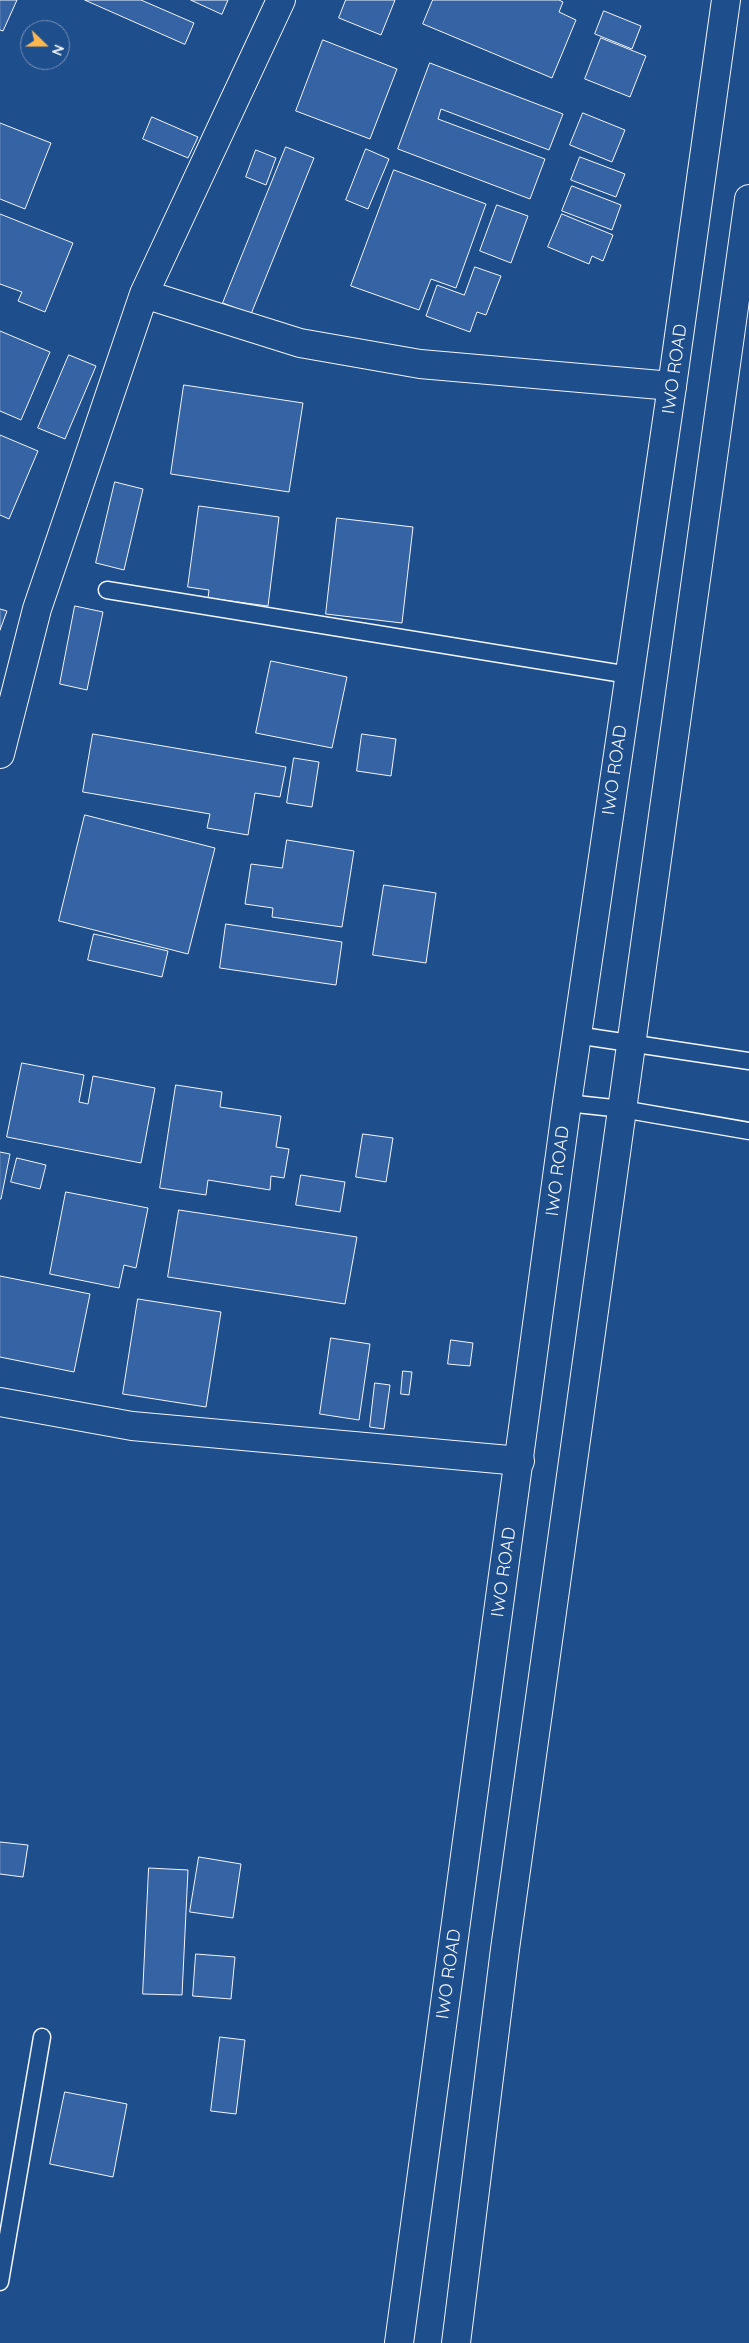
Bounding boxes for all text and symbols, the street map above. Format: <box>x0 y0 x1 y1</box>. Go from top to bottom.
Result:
north arrow <box>20 20 70 70</box>
text: N <box>48 42 68 58</box>
street label: IWO ROAD <box>658 323 692 415</box>
street label: IWO ROAD <box>598 724 632 816</box>
street label: IWO ROAD <box>542 1125 574 1217</box>
street label: IWO ROAD <box>487 1526 521 1618</box>
street label: IWO ROAD <box>432 1928 466 2020</box>

